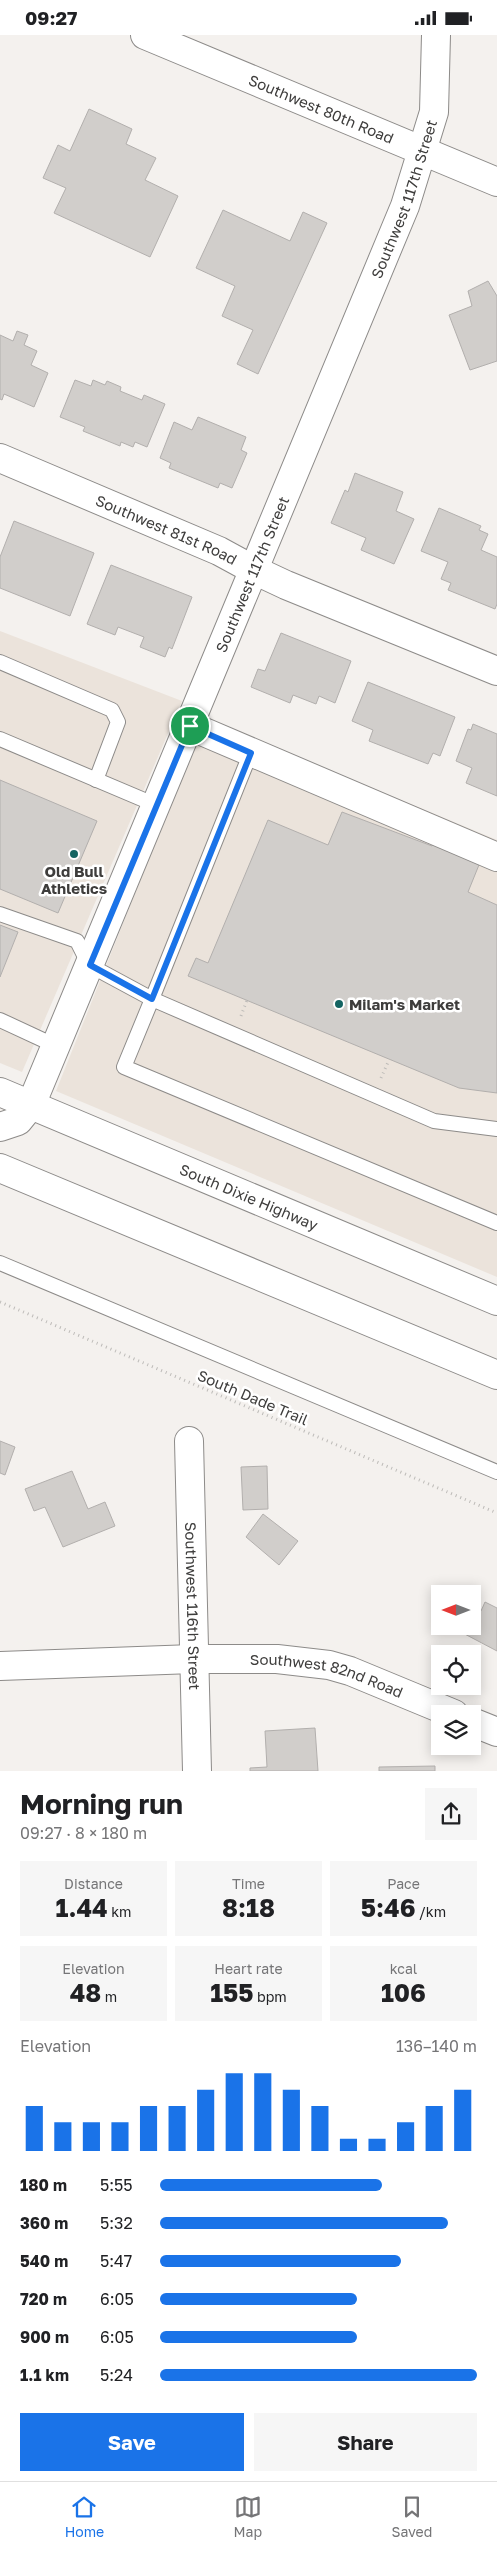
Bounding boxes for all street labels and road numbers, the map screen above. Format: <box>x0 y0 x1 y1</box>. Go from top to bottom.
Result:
street label: Southwest 80th Road <box>246 70 396 147</box>
street label: Southwest 117th Street <box>367 117 440 281</box>
street label: Southwest 81st Road <box>93 491 240 568</box>
street label: Southwest 117th Street <box>211 493 292 655</box>
street label: South Dixie Highway <box>177 1160 321 1234</box>
street label: South Dade Trail <box>195 1366 311 1428</box>
street label: Southwest 116th Street <box>182 1522 204 1690</box>
street label: Southwest 82nd Road <box>250 1650 406 1701</box>

